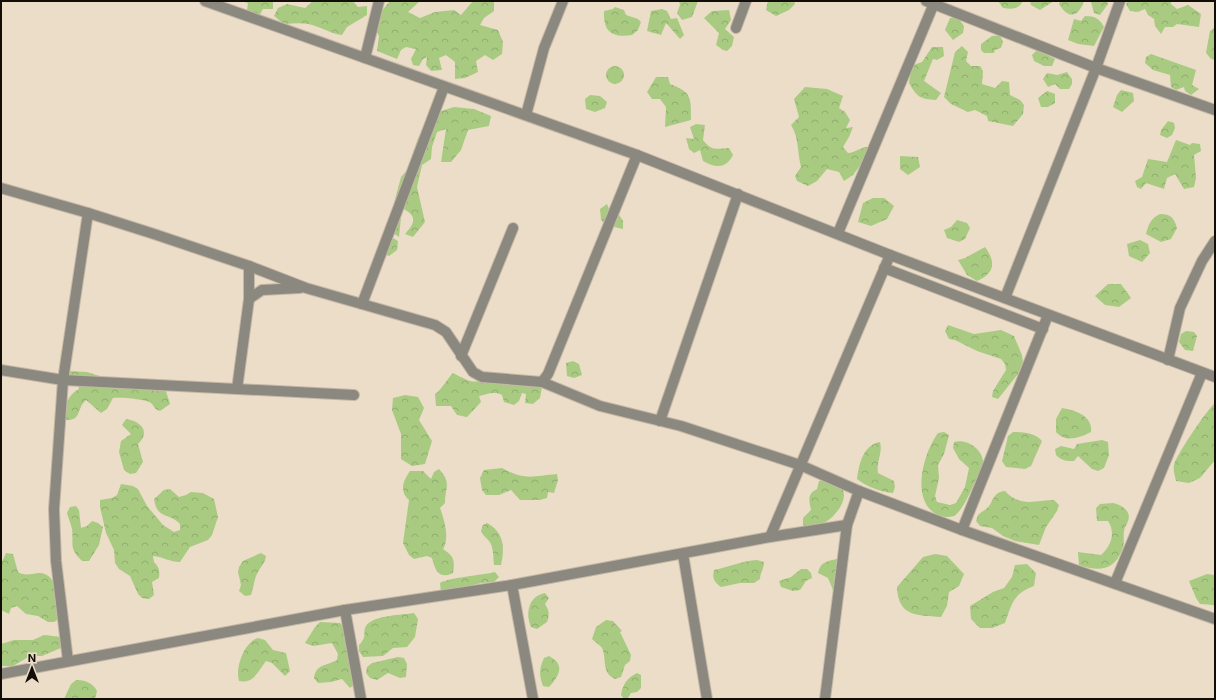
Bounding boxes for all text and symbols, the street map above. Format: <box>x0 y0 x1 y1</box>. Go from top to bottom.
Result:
north arrow <box>12 648 52 688</box>
text: N <box>28 651 36 665</box>

